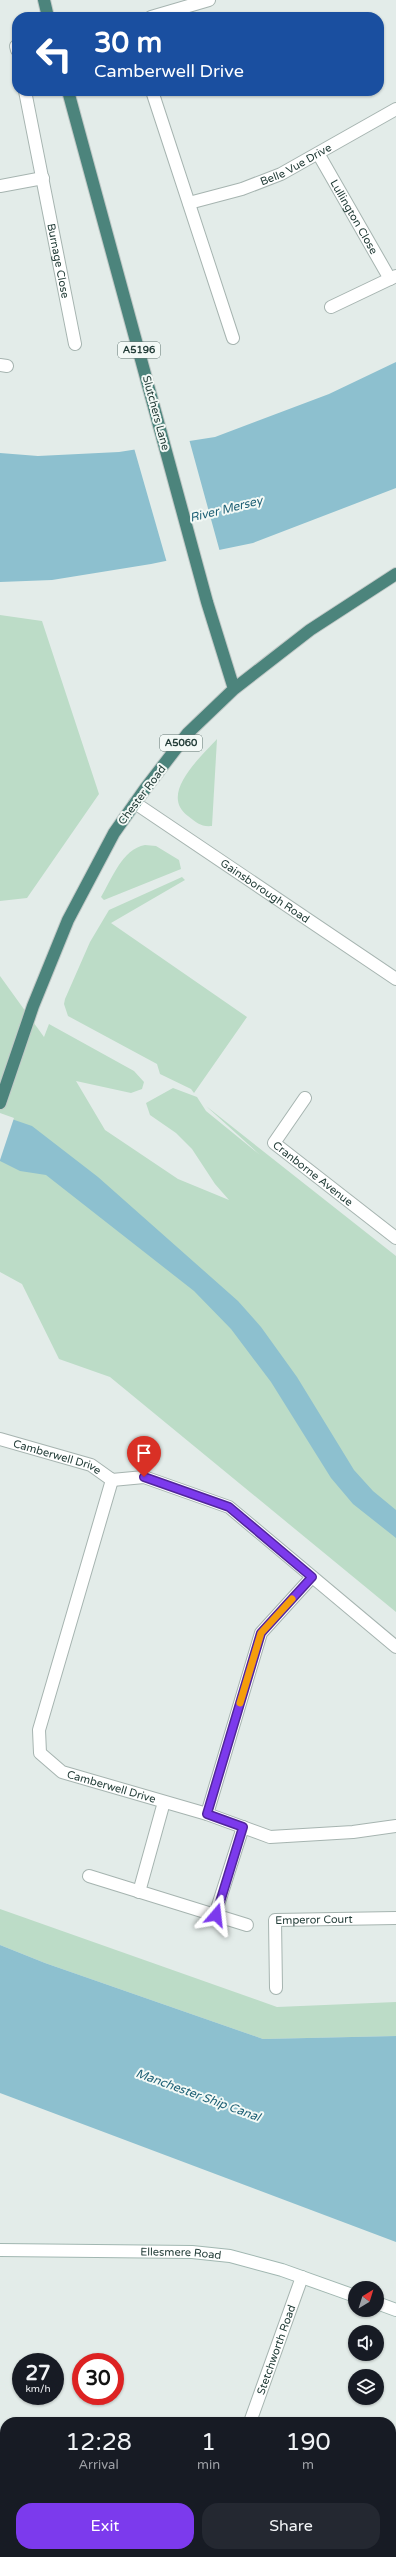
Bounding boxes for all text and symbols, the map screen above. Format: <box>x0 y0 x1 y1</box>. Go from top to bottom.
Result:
text: 30 m <box>94 26 162 60</box>
icon: left <box>28 28 80 80</box>
text: Camberwell Drive <box>94 60 244 82</box>
street label: Belle Vue Drive <box>258 140 334 188</box>
street label: Lullington Close <box>328 177 381 256</box>
street label: Burnage Close <box>45 222 72 299</box>
road number: A5196 <box>118 342 160 358</box>
street label: Slutchers Lane <box>140 374 172 452</box>
water label: River Mersey <box>188 493 265 525</box>
road number: A5060 <box>160 735 202 751</box>
street label: Chester Road <box>115 763 169 827</box>
street label: Gainsborough Road <box>218 856 312 925</box>
street label: Cranborne Avenue <box>270 1138 356 1208</box>
pin <box>127 1436 161 1477</box>
street label: Camberwell Drive <box>12 1437 104 1477</box>
icon: arrive <box>133 1442 155 1464</box>
street label: Camberwell Drive <box>66 1767 157 1805</box>
position arrow <box>195 1894 237 1936</box>
street label: Emperor Court <box>275 1912 353 1926</box>
water label: Manchester Ship Canal <box>134 2066 264 2125</box>
street label: Ellesmere Road <box>140 2245 222 2262</box>
north arrow <box>348 2281 384 2317</box>
map controls <box>348 2281 384 2405</box>
street label: Stetchworth Road <box>254 2303 298 2396</box>
button: sound <box>348 2325 384 2361</box>
speed limit sign: 30 <box>72 2353 124 2405</box>
text: 27 <box>25 2362 51 2386</box>
button: layers <box>348 2369 384 2405</box>
text: km/h <box>25 2383 51 2395</box>
text: 12:28 <box>65 2428 132 2457</box>
text: 1 <box>201 2428 216 2457</box>
text: 190 <box>285 2428 331 2457</box>
text: Arrival <box>78 2457 119 2473</box>
text: min <box>197 2457 220 2473</box>
text: m <box>302 2457 314 2473</box>
button: Exit <box>16 2503 194 2549</box>
button: Share <box>202 2503 380 2549</box>

